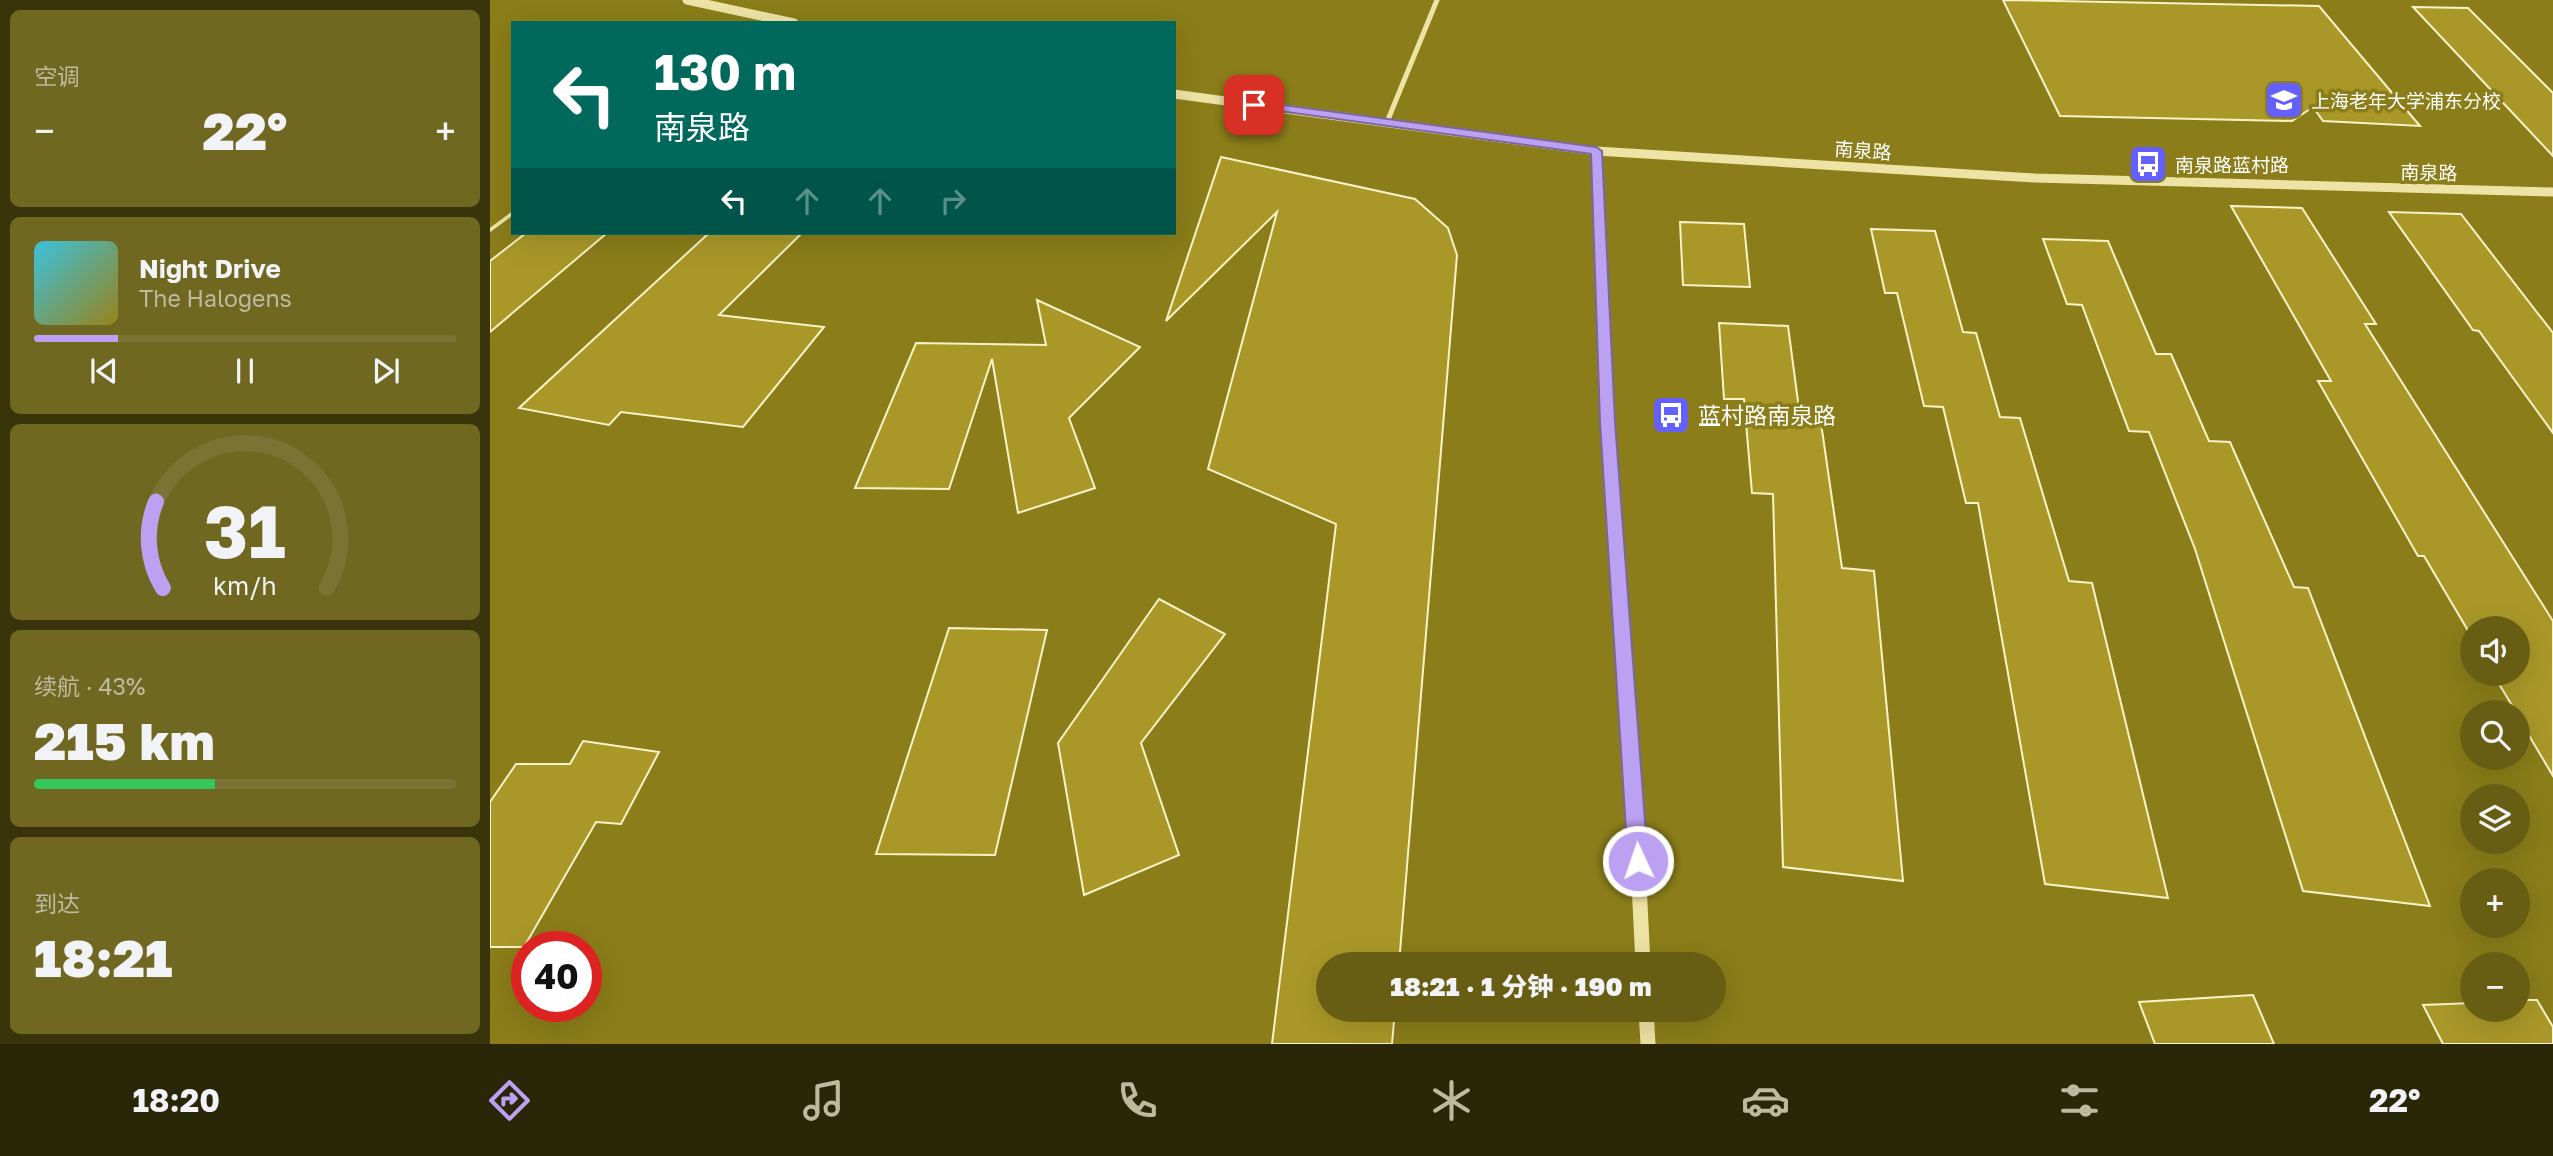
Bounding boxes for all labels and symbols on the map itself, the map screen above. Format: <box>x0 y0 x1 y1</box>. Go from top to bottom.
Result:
pin <box>1224 75 1284 135</box>
school or university icon: 上海老年大学浦东分校 <box>2263 79 2305 121</box>
place label: 上海老年大学浦东分校 <box>2311 89 2501 112</box>
street label: 南泉路 <box>1834 137 1892 163</box>
bus stop icon: 南泉路蓝村路 <box>2127 143 2169 185</box>
place label: 南泉路蓝村路 <box>2175 153 2289 176</box>
street label: 南泉路 <box>2400 160 2458 184</box>
bus stop icon: 蓝村路南泉路 <box>1650 394 1692 436</box>
place label: 蓝村路南泉路 <box>1698 401 1836 429</box>
position arrow <box>1601 824 1675 898</box>
speed limit sign: 40 <box>511 931 602 1022</box>

